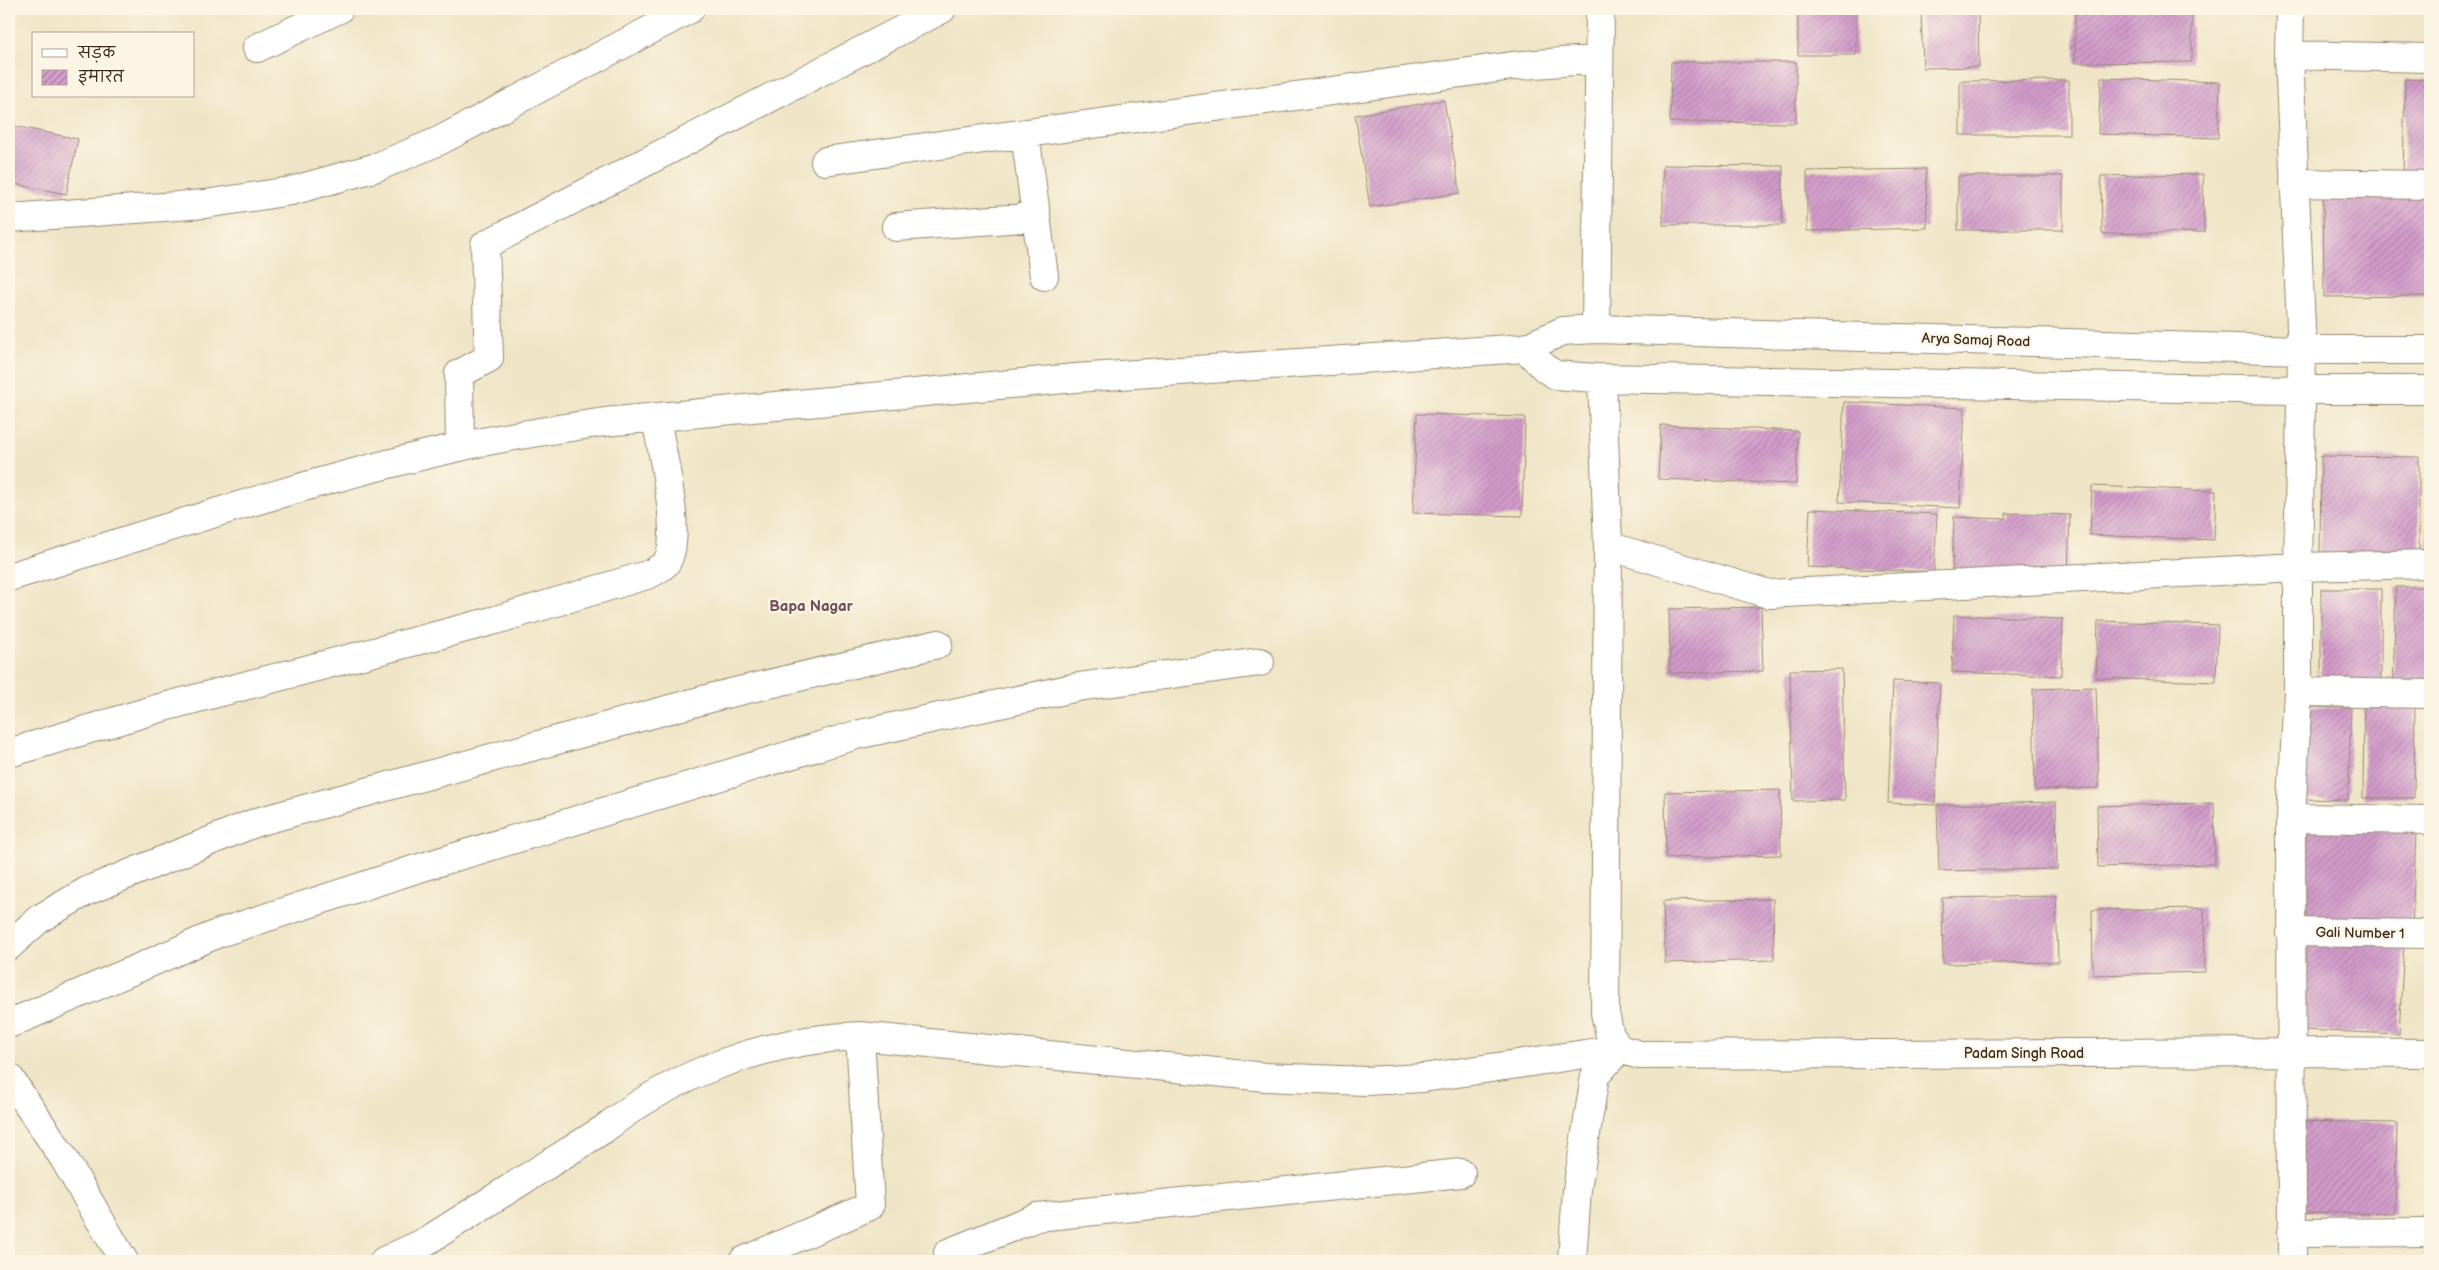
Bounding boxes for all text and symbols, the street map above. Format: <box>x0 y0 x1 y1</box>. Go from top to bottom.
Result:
legend <box>32 32 195 98</box>
text: सड़क <box>77 44 116 63</box>
text: इमारत <box>78 68 125 87</box>
street label: Arya Samaj Road <box>1921 330 2031 350</box>
district label: Bapa Nagar <box>769 597 854 616</box>
street label: Gali Number 1 <box>2315 924 2405 942</box>
street label: Padam Singh Road <box>1964 1045 2084 1062</box>

